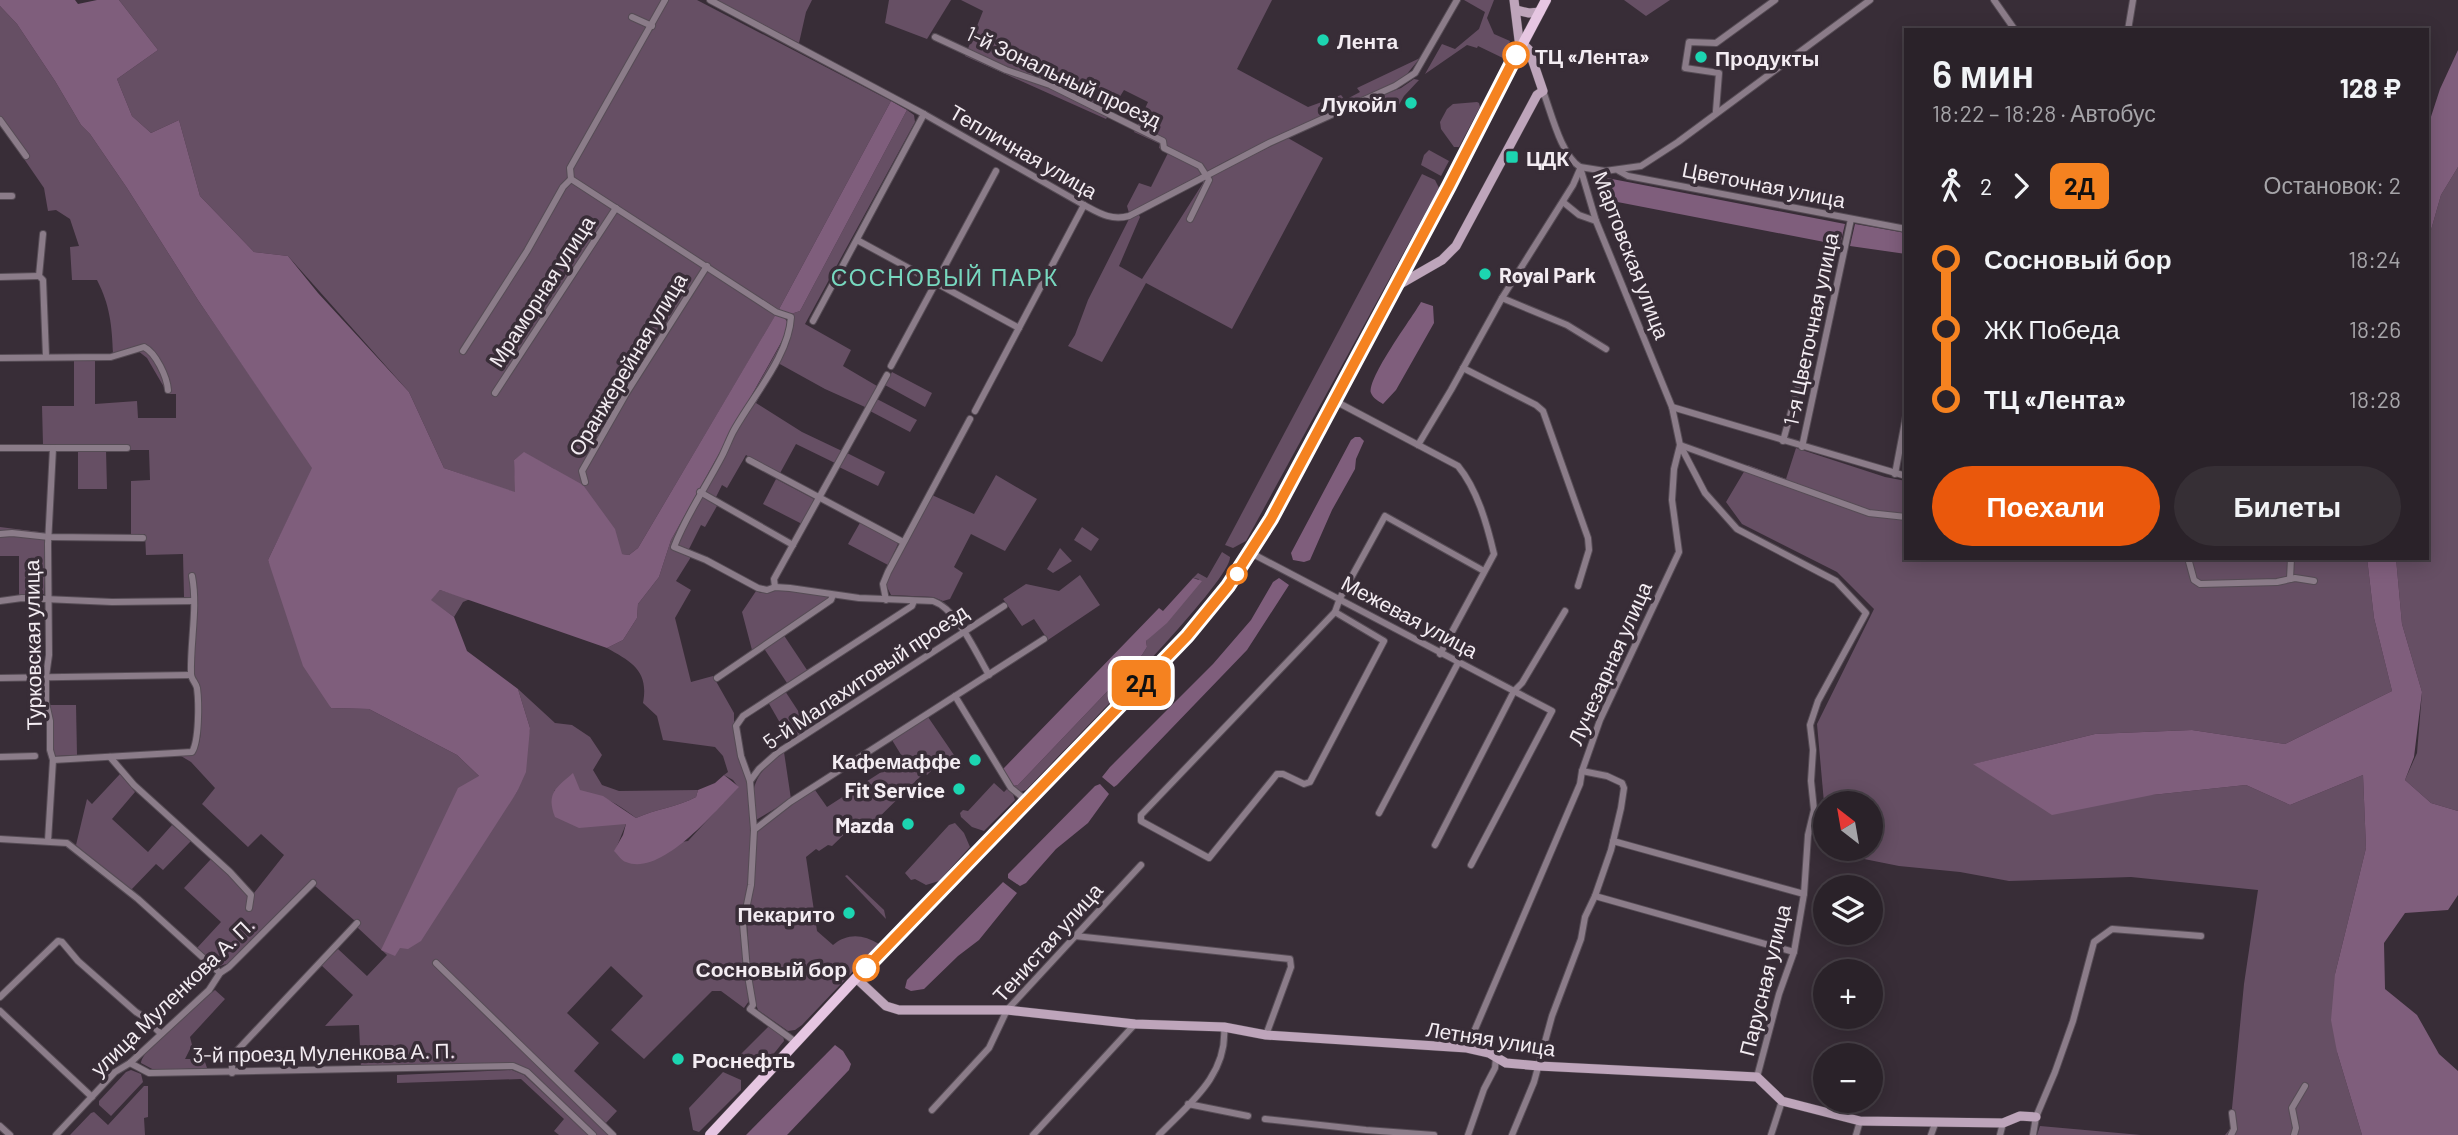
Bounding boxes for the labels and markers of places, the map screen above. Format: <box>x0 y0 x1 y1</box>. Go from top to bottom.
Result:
place label: Лента <box>1337 28 1398 53</box>
marker: Лента <box>1315 32 1331 48</box>
marker: ТЦ «Лента» <box>1503 42 1529 68</box>
place label: ТЦ «Лента» <box>1535 43 1650 68</box>
place label: Продукты <box>1715 45 1819 70</box>
marker: Продукты <box>1693 49 1709 65</box>
place label: Лукойл <box>1321 91 1397 116</box>
marker: Лукойл <box>1403 95 1419 111</box>
place label: ЦДК <box>1526 145 1569 170</box>
marker: ЦДК <box>1504 149 1520 165</box>
place label: Royal Park <box>1499 262 1596 287</box>
marker: Royal Park <box>1477 266 1493 282</box>
unlabelled marker <box>1227 564 1247 584</box>
place label: Кафемаффе <box>832 748 961 773</box>
marker: Кафемаффе <box>967 752 983 768</box>
place label: Fit Service <box>845 777 945 802</box>
marker: Fit Service <box>951 781 967 797</box>
place label: Mazda <box>835 812 894 837</box>
marker: Mazda <box>900 816 916 832</box>
place label: Пекарито <box>737 901 835 926</box>
marker: Пекарито <box>841 905 857 921</box>
marker: Сосновый бор <box>853 955 879 981</box>
place label: Сосновый бор <box>696 956 847 981</box>
place label: Роснефть <box>692 1047 795 1072</box>
marker: Роснефть <box>670 1051 686 1067</box>

